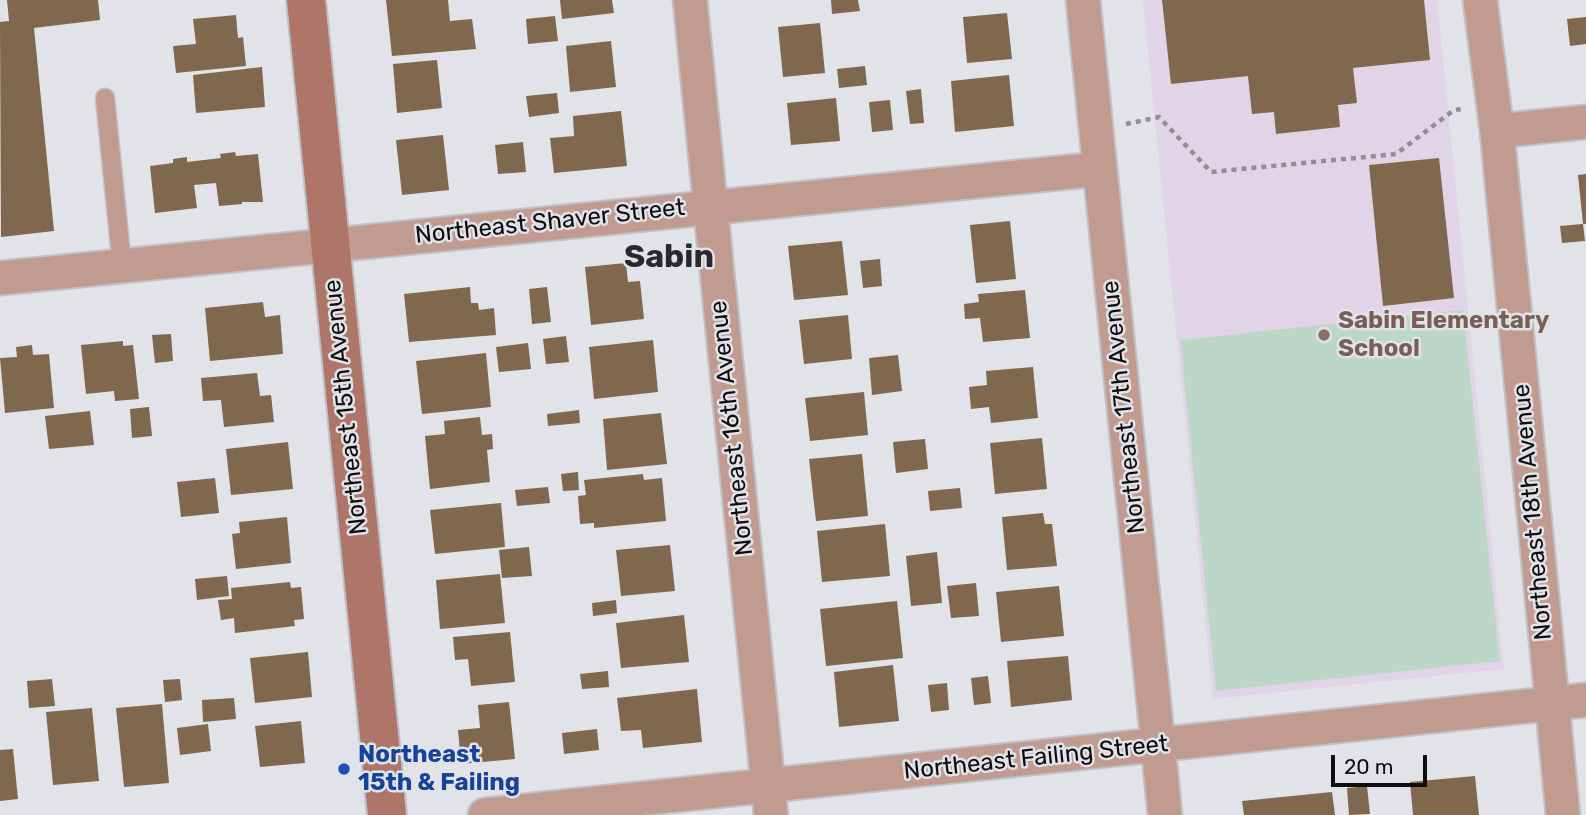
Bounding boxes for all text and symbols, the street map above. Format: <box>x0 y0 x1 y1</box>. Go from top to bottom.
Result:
street label: Northeast Shaver Street <box>414 194 686 250</box>
district label: Sabin <box>624 239 714 277</box>
street label: Northeast 15th Avenue <box>318 278 374 536</box>
street label: Northeast 17th Avenue <box>1096 279 1152 535</box>
street label: Northeast 16th Avenue <box>704 299 760 557</box>
place label: Sabin Elementary School <box>1338 307 1549 363</box>
marker: Sabin Elementary School <box>1316 327 1332 343</box>
street label: Northeast 18th Avenue <box>1507 383 1559 641</box>
street label: Northeast Failing Street <box>902 730 1170 786</box>
place label: Northeast 15th & Failing <box>358 741 520 797</box>
scale bar <box>1334 742 1430 786</box>
text: 20 m <box>1344 754 1393 779</box>
marker: Northeast 15th & Failing <box>336 761 352 777</box>

